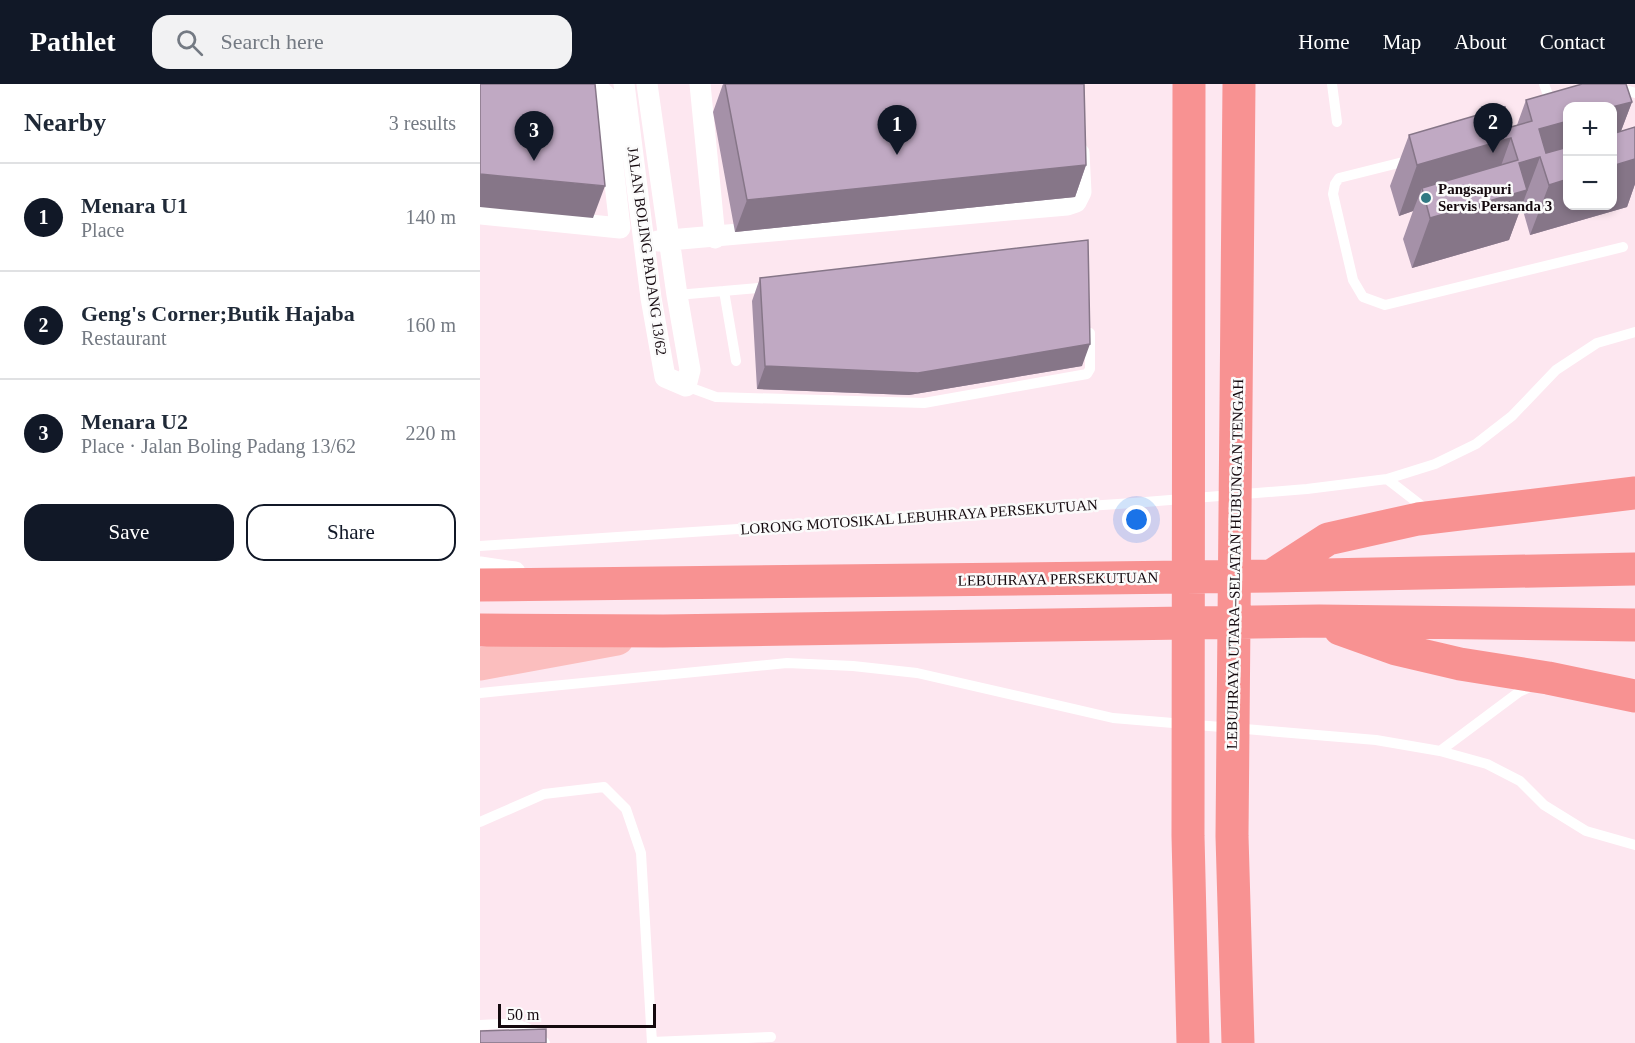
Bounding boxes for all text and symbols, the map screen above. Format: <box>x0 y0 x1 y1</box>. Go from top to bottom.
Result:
search box <box>152 15 572 69</box>
text: Pathlet <box>30 26 116 57</box>
icon: search <box>173 26 206 59</box>
text: Search here <box>221 29 324 54</box>
text: Home <box>1298 30 1350 54</box>
text: Map <box>1383 30 1421 54</box>
text: About <box>1454 30 1507 54</box>
text: Contact <box>1540 30 1605 54</box>
map controls <box>1563 102 1617 210</box>
button: + <box>1563 102 1617 156</box>
pin: 2 <box>1474 104 1512 153</box>
pin: 1 <box>878 106 916 155</box>
text: Nearby <box>24 108 106 137</box>
text: 3 results <box>389 112 456 134</box>
pin: 3 <box>514 112 554 161</box>
street label: JALAN BOLING PADANG 13/62 <box>624 146 670 356</box>
button: − <box>1563 156 1617 210</box>
place label: Pangsapuri Servis Persanda 3 <box>1438 181 1552 214</box>
marker: Pangsapuri Servis Persanda 3 <box>1419 191 1433 205</box>
text: Menara U1 <box>81 193 188 218</box>
text: 1 <box>39 206 49 228</box>
text: 140 m <box>405 206 456 228</box>
text: Place <box>81 219 124 241</box>
text: Geng's Corner;Butik Hajaba <box>81 301 355 326</box>
text: 2 <box>39 314 49 336</box>
text: 160 m <box>405 314 456 336</box>
text: Restaurant <box>81 327 167 349</box>
street label: LEBUHRAYA UTARA–SELATAN HUBUNGAN TENGAH <box>1224 378 1246 749</box>
text: Menara U2 <box>81 409 188 434</box>
text: 3 <box>39 422 49 444</box>
text: 220 m <box>405 422 456 444</box>
text: Place · Jalan Boling Padang 13/62 <box>81 435 356 457</box>
street label: LORONG MOTOSIKAL LEBUHRAYA PERSEKUTUAN <box>740 497 1098 537</box>
button: Save <box>24 504 234 561</box>
button: Share <box>246 504 456 561</box>
your location <box>1122 505 1151 534</box>
street label: LEBUHRAYA PERSEKUTUAN <box>958 569 1159 589</box>
scale bar <box>498 1001 656 1028</box>
text: 50 m <box>507 1006 539 1023</box>

